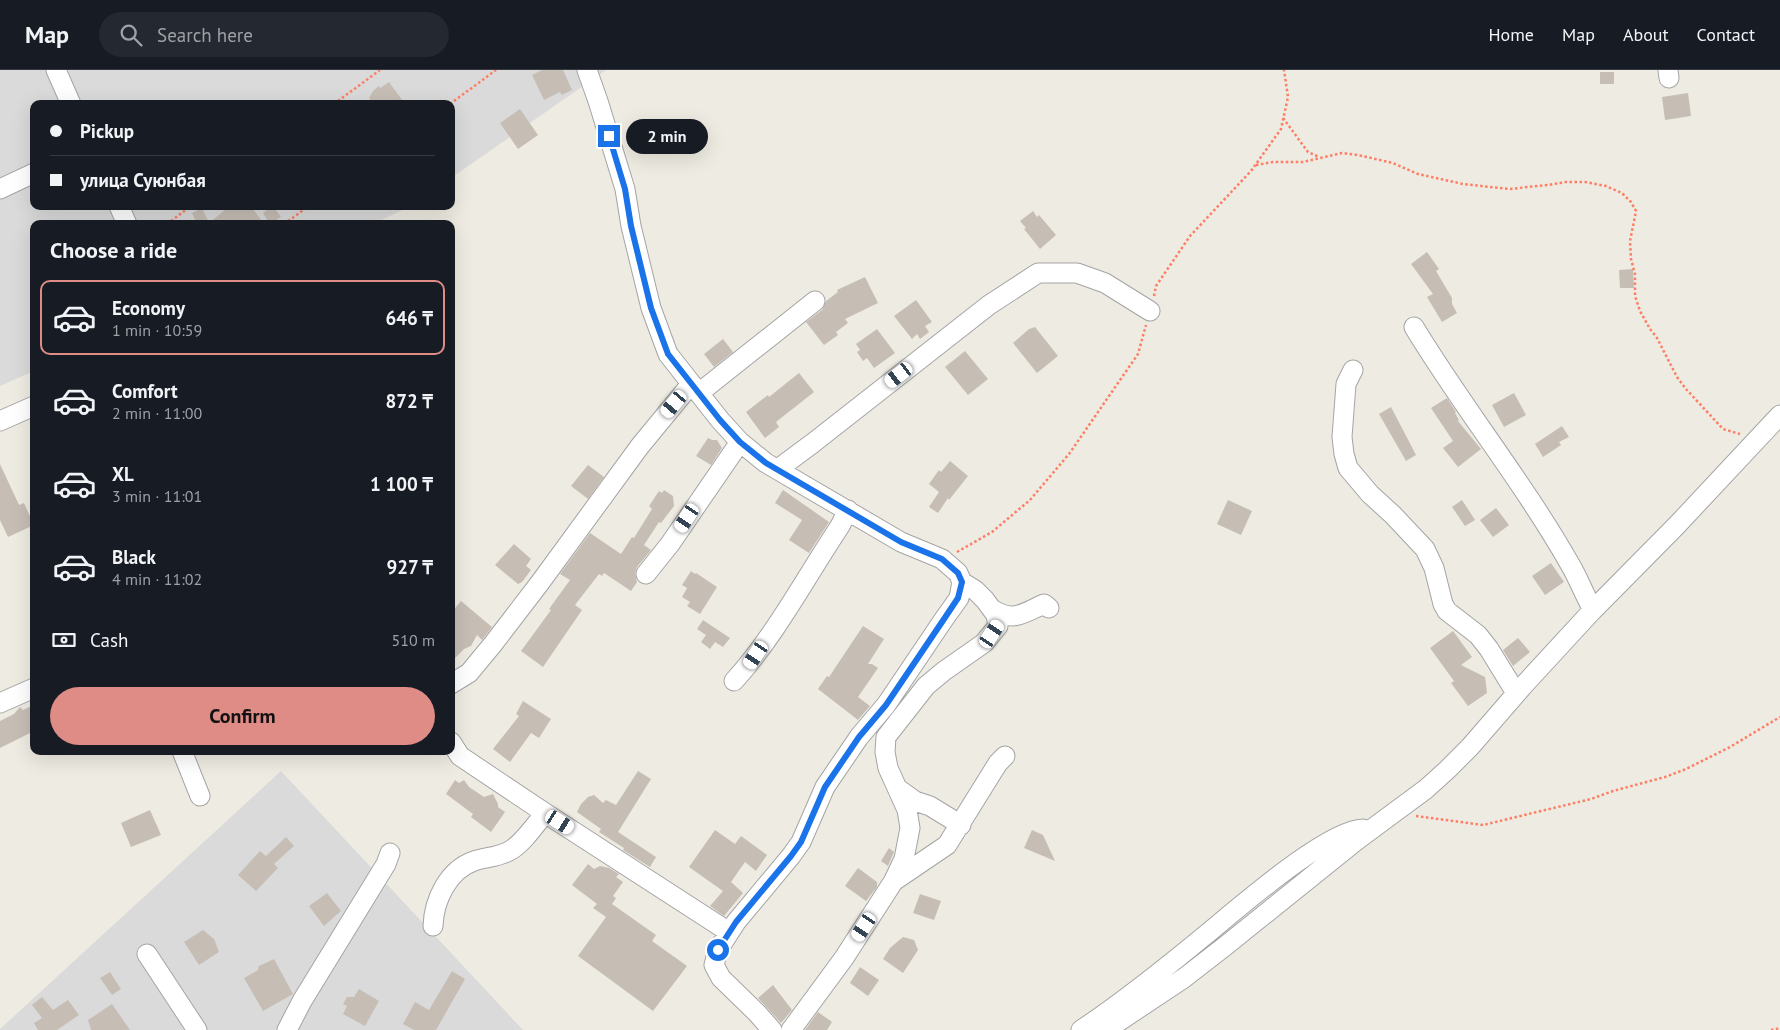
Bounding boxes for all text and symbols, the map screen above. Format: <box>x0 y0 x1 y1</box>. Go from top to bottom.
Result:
search box <box>99 12 449 57</box>
text: Map <box>25 19 69 50</box>
icon: search <box>117 21 145 49</box>
text: Search here <box>157 23 253 47</box>
text: Home <box>1488 23 1534 46</box>
text: Map <box>1562 23 1595 46</box>
text: About <box>1623 23 1669 46</box>
text: Contact <box>1697 23 1755 46</box>
callout: 2 min <box>626 118 709 154</box>
text: Pickup <box>80 119 134 143</box>
route end <box>598 125 620 147</box>
text: 2 min <box>647 126 687 146</box>
text: улица Суюнбая <box>80 168 206 192</box>
text: Choose a ride <box>50 236 177 264</box>
icon: car <box>52 295 97 340</box>
text: Economy <box>112 296 185 320</box>
text: 646 ₸ <box>385 306 433 330</box>
text: 1 min · 10:59 <box>112 320 202 340</box>
car <box>882 360 915 390</box>
icon: car <box>52 378 97 423</box>
text: Comfort <box>112 379 178 403</box>
car <box>658 388 689 420</box>
text: 872 ₸ <box>385 389 433 413</box>
text: 2 min · 11:00 <box>112 403 202 423</box>
icon: car <box>52 461 97 506</box>
text: XL <box>112 462 134 486</box>
text: 1 100 ₸ <box>370 472 433 496</box>
text: 3 min · 11:01 <box>112 486 202 506</box>
car <box>672 501 701 535</box>
icon: car <box>52 544 97 589</box>
text: Black <box>112 545 156 569</box>
text: 927 ₸ <box>387 555 433 579</box>
text: 4 min · 11:02 <box>112 569 202 589</box>
car <box>977 617 1006 651</box>
icon: cash <box>50 626 78 654</box>
text: Cash <box>90 628 128 652</box>
text: 510 m <box>392 630 435 650</box>
car <box>741 638 770 672</box>
button: Confirm <box>50 687 435 745</box>
car <box>543 808 576 836</box>
car <box>849 910 878 944</box>
route start <box>707 939 729 961</box>

